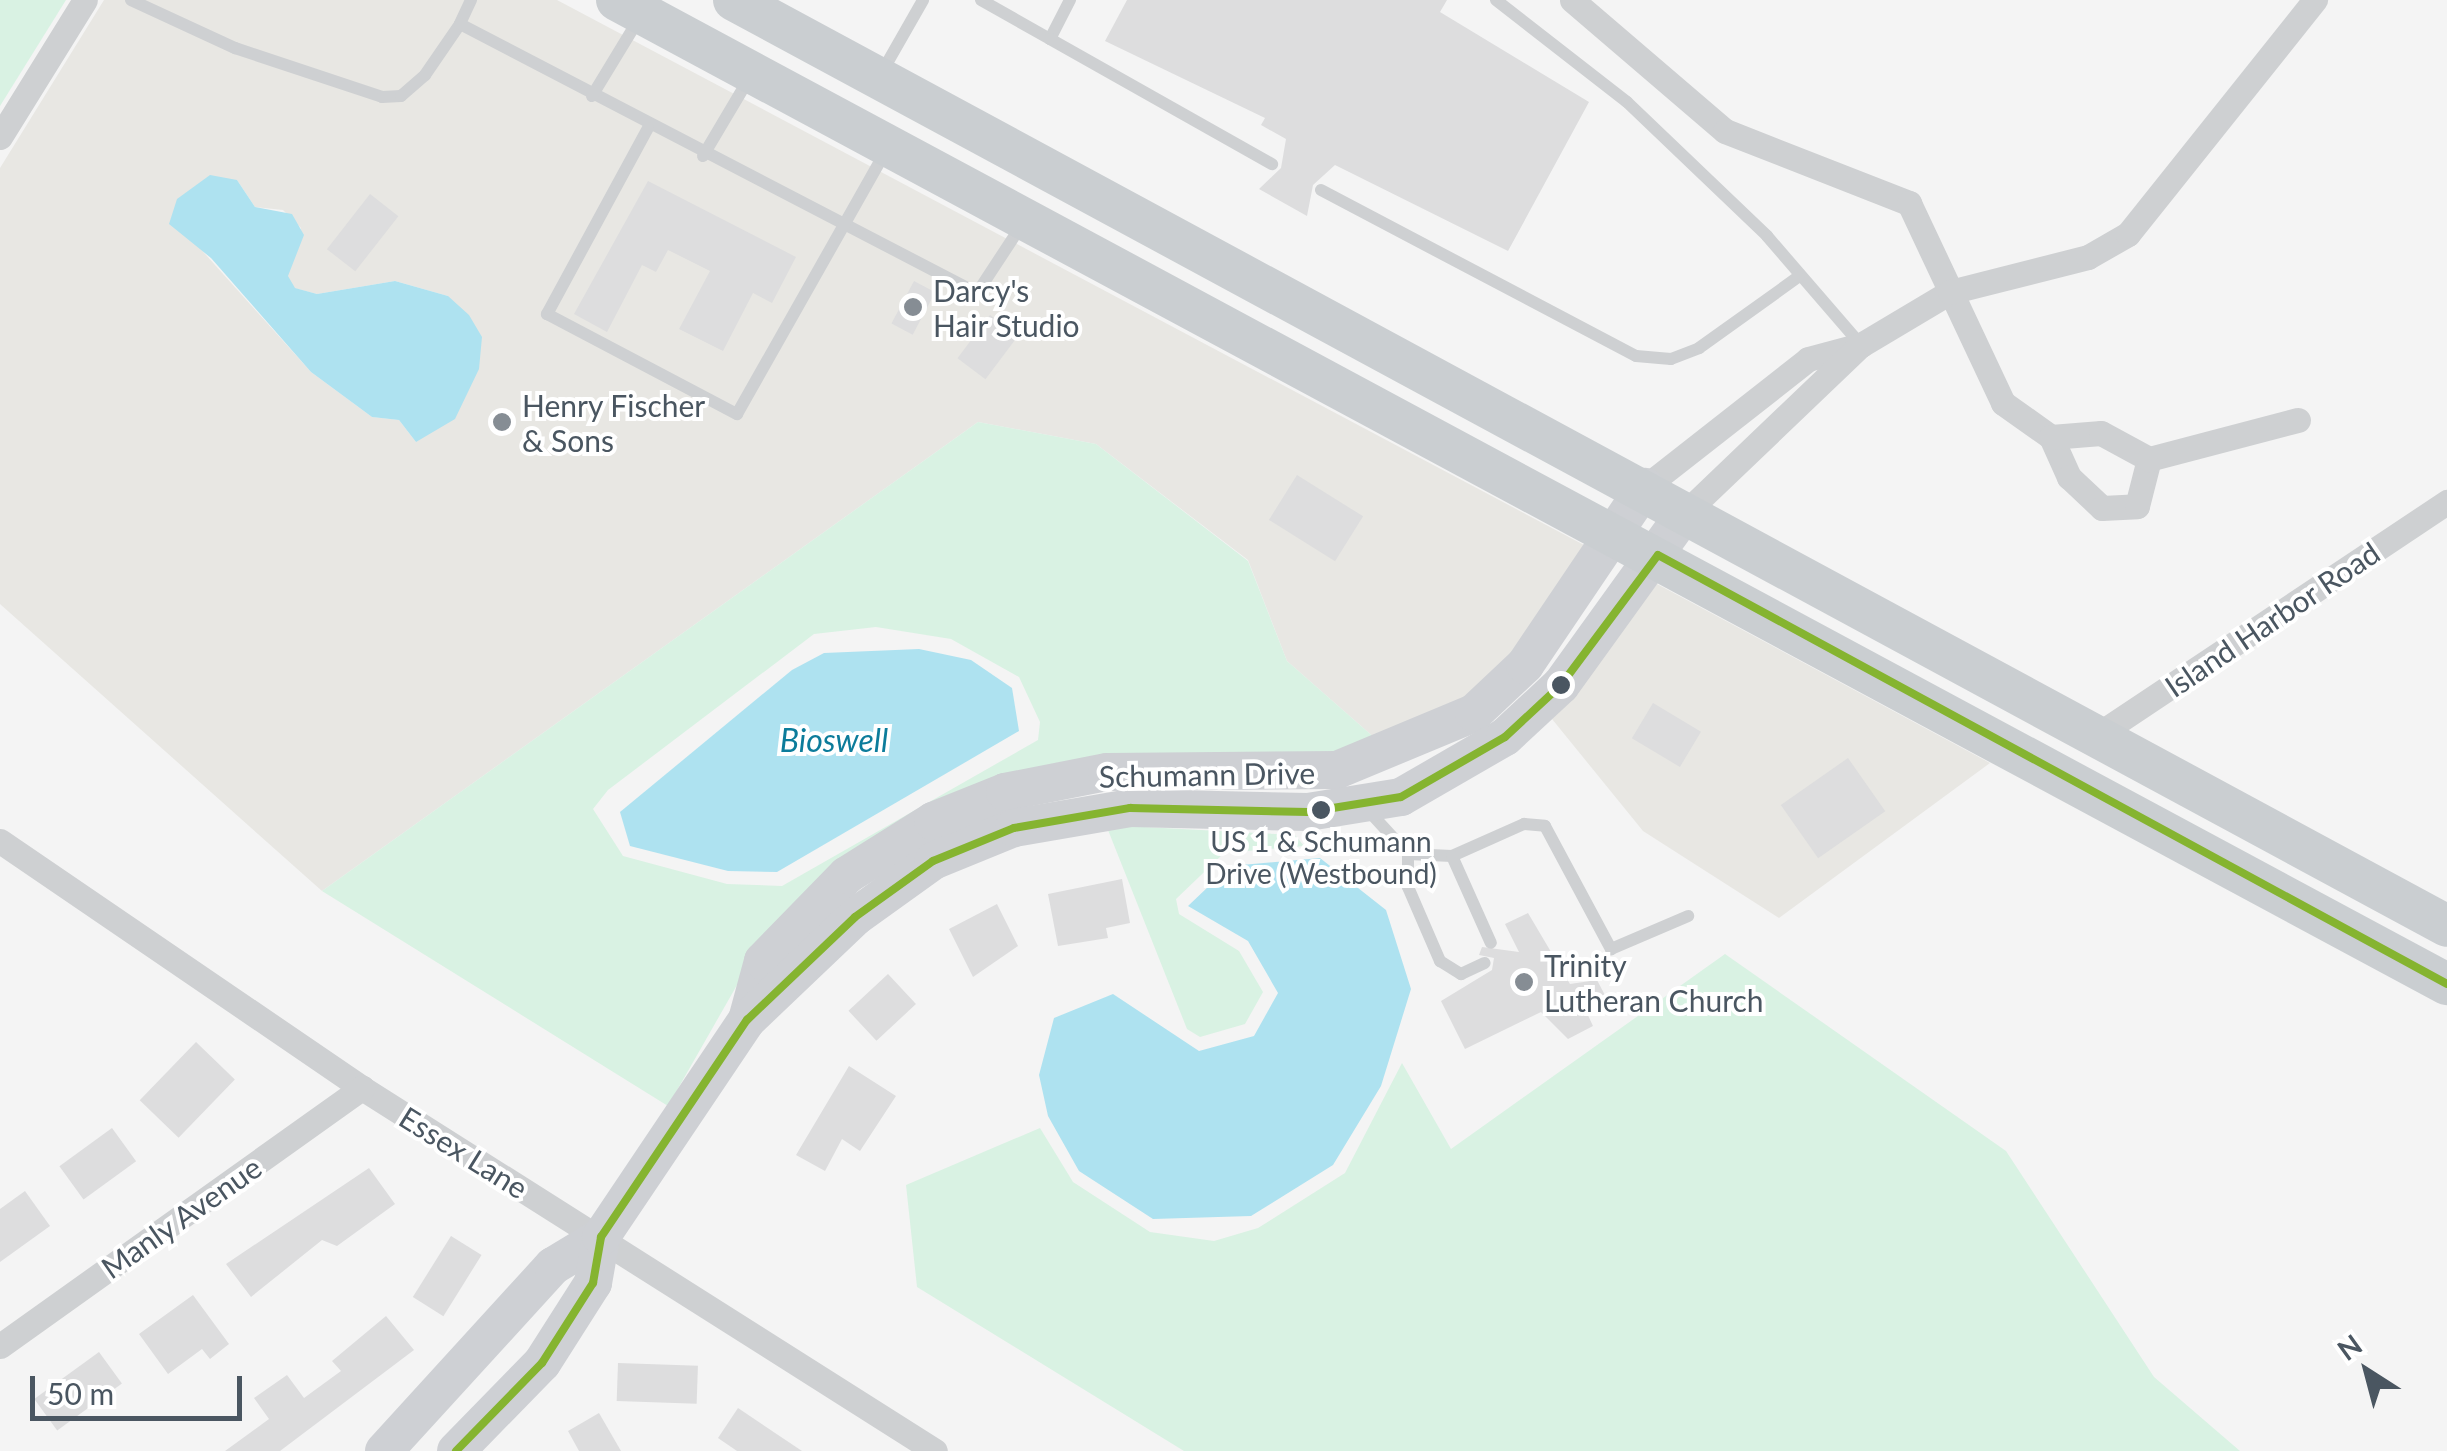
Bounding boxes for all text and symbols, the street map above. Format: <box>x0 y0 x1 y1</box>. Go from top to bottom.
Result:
place label: Darcy's Hair Studio <box>933 272 1080 342</box>
marker: Darcy's Hair Studio <box>902 296 924 318</box>
place label: Henry Fischer & Sons <box>522 387 706 458</box>
marker: Henry Fischer & Sons <box>491 411 513 433</box>
street label: Island Harbor Road <box>2158 534 2386 704</box>
unlabelled marker <box>1551 675 1571 695</box>
water label: Bioswell <box>780 721 888 759</box>
street label: Schumann Drive <box>1099 754 1315 794</box>
marker: US 1 & Schumann Drive (Westbound) <box>1311 800 1331 820</box>
place label: US 1 & Schumann Drive (Westbound) <box>1205 824 1437 890</box>
place label: Trinity Lutheran Church <box>1544 947 1763 1018</box>
marker: Trinity Lutheran Church <box>1513 971 1535 993</box>
street label: Essex Lane <box>393 1099 535 1205</box>
street label: Manly Avenue <box>93 1148 269 1286</box>
north arrow <box>2317 1321 2417 1421</box>
text: N <box>2331 1327 2368 1367</box>
scale bar <box>35 1356 248 1418</box>
text: 50 m <box>47 1375 114 1411</box>

